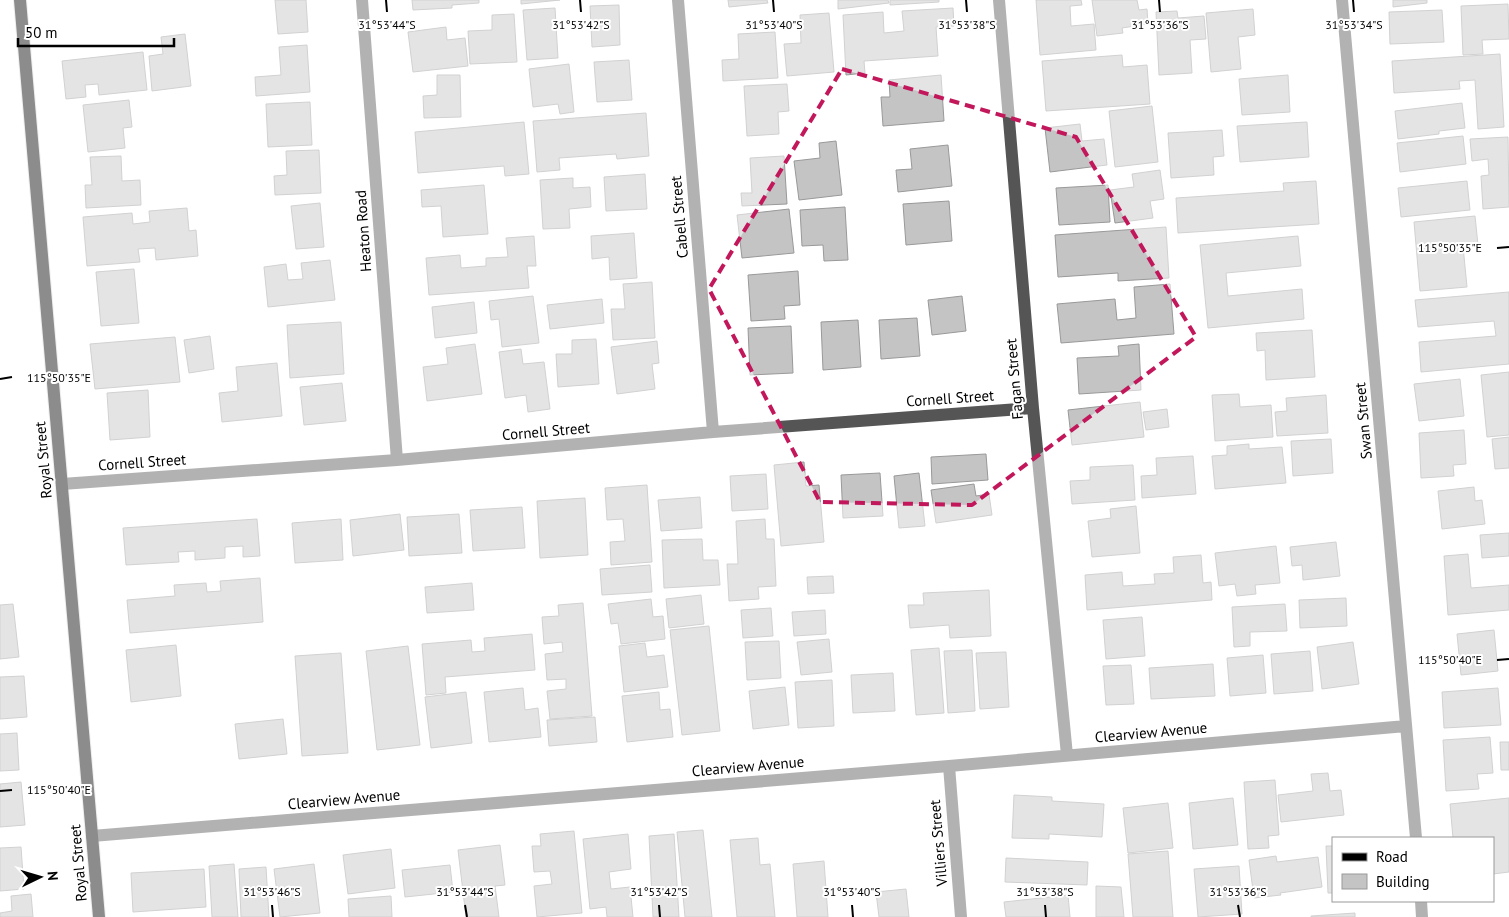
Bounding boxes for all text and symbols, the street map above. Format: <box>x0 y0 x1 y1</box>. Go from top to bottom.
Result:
scale bar <box>18 15 174 47</box>
text: 31°53'44"S <box>358 17 416 32</box>
text: 31°53'42"S <box>552 17 610 32</box>
text: 31°53'40"S <box>745 17 803 32</box>
text: 31°53'38"S <box>938 17 996 32</box>
text: 31°53'36"S <box>1131 17 1189 32</box>
text: 31°53'34"S <box>1325 17 1383 32</box>
text: 50 m <box>25 23 58 42</box>
street label: Cabell Street <box>666 175 692 259</box>
street label: Heaton Road <box>351 189 375 273</box>
text: 115°50'35"E <box>1418 240 1482 255</box>
street label: Fagan Street <box>1001 338 1027 420</box>
text: 115°50'35"E <box>27 370 91 385</box>
street label: Swan Street <box>1350 382 1376 460</box>
street label: Cornell Street <box>905 385 995 411</box>
street label: Cornell Street <box>501 418 591 444</box>
street label: Royal Street <box>30 421 56 499</box>
street label: Cornell Street <box>97 449 187 475</box>
text: 115°50'40"E <box>1418 652 1482 667</box>
street label: Clearview Avenue <box>1094 718 1208 746</box>
street label: Clearview Avenue <box>691 752 805 780</box>
text: 115°50'40"E <box>27 782 91 797</box>
street label: Clearview Avenue <box>287 785 401 813</box>
street label: Villiers Street <box>925 799 951 888</box>
street label: Royal Street <box>65 824 91 902</box>
legend <box>1332 837 1494 902</box>
text: Road <box>1376 847 1408 866</box>
north arrow <box>15 852 65 902</box>
text: N <box>44 870 62 881</box>
text: Building <box>1376 872 1430 891</box>
text: 31°53'46"S <box>243 884 301 899</box>
text: 31°53'44"S <box>436 884 494 899</box>
text: 31°53'42"S <box>630 884 688 899</box>
text: 31°53'40"S <box>823 884 881 899</box>
text: 31°53'38"S <box>1016 884 1074 899</box>
text: 31°53'36"S <box>1209 884 1267 899</box>

